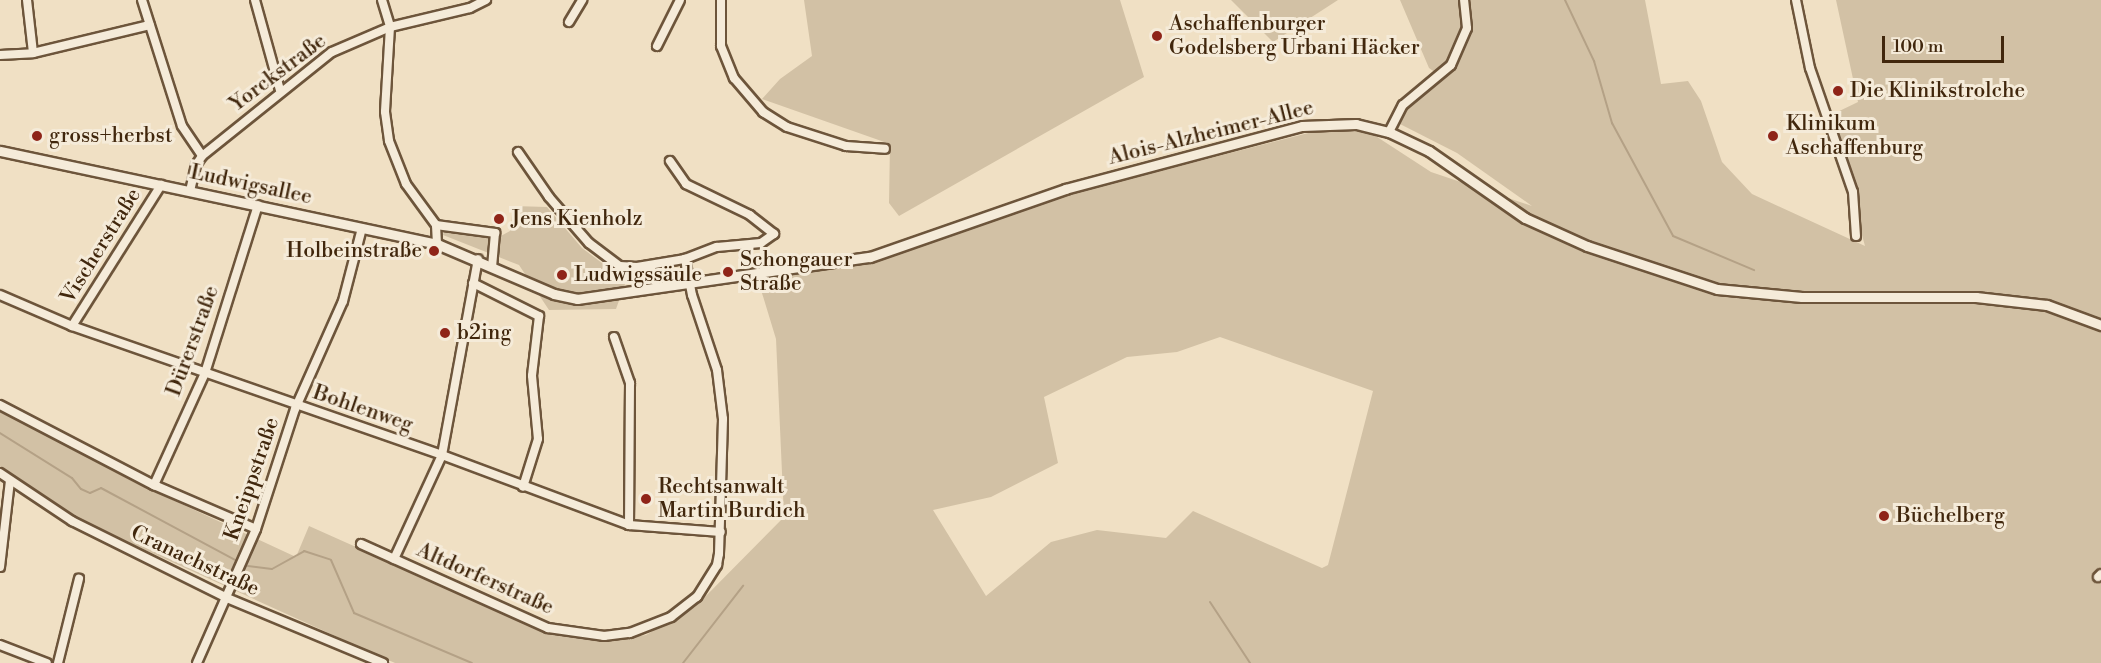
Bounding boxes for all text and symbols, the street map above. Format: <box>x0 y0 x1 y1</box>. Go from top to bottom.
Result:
place label: Aschaffenburger Godelsberg Urbani Häcker <box>1169 11 1420 61</box>
scale bar <box>1885 24 2006 62</box>
street label: Yorckstraße <box>225 29 331 117</box>
marker: Aschaffenburger Godelsberg Urbani Häcker <box>1150 29 1164 43</box>
text: 100 m <box>1893 35 1944 58</box>
place label: Die Klinikstrolche <box>1850 78 2025 104</box>
marker: Die Klinikstrolche <box>1831 84 1845 98</box>
street label: Alois-Alzheimer-Allee <box>1106 95 1316 171</box>
place label: Klinikum Aschaffenburg <box>1786 111 1923 161</box>
place label: gross+herbst <box>49 123 172 149</box>
marker: Klinikum Aschaffenburg <box>1764 127 1782 145</box>
marker: gross+herbst <box>30 129 44 143</box>
street label: Ludwigsallee <box>188 160 314 210</box>
street label: Vischerstraße <box>56 184 146 308</box>
place label: Jens Kienholz <box>511 206 643 232</box>
marker: Jens Kienholz <box>492 212 506 226</box>
place label: Holbeinstraße <box>286 238 422 264</box>
marker: Holbeinstraße <box>427 244 441 258</box>
place label: Schongauer Straße <box>740 247 852 297</box>
place label: Ludwigssäule <box>574 262 702 288</box>
marker: Schongauer Straße <box>721 265 735 279</box>
marker: Ludwigssäule <box>555 268 569 282</box>
street label: Dürerstraße <box>161 282 225 400</box>
place label: b2ing <box>457 320 511 346</box>
marker: b2ing <box>438 326 452 340</box>
street label: Bohlenweg <box>310 380 416 438</box>
street label: Kneippstraße <box>219 414 285 544</box>
place label: Rechtsanwalt Martin Burdich <box>658 474 806 524</box>
marker: Rechtsanwalt Martin Burdich <box>639 492 653 506</box>
place label: Büchelberg <box>1896 503 2005 529</box>
marker: Büchelberg <box>1877 509 1891 523</box>
street label: Cranachstraße <box>127 520 263 602</box>
street label: Altdorferstraße <box>413 538 557 620</box>

